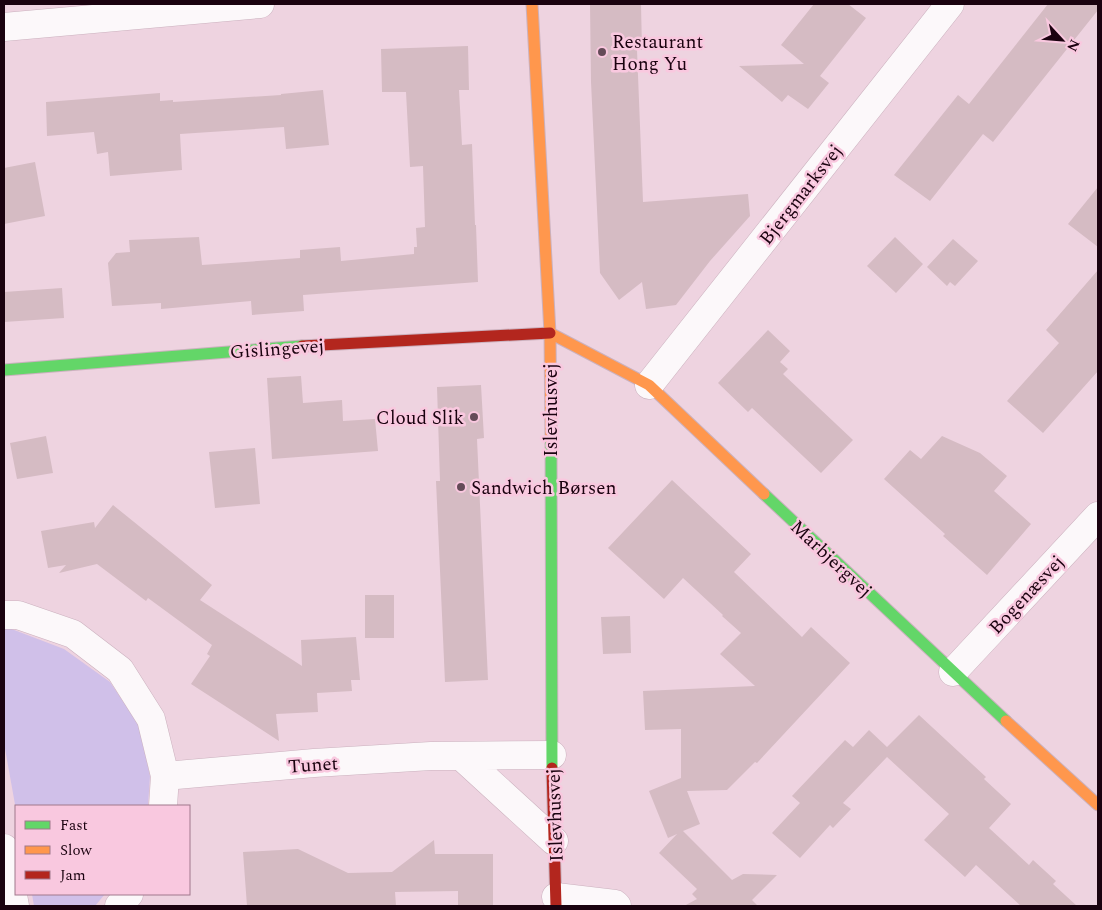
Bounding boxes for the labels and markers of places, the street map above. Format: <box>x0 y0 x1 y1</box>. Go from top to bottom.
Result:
place label: Restaurant Hong Yu <box>612 28 704 79</box>
marker: Restaurant Hong Yu <box>596 46 608 58</box>
place label: Cloud Slik <box>376 404 464 433</box>
marker: Cloud Slik <box>468 411 480 423</box>
place label: Sandwich Børsen <box>471 474 617 503</box>
marker: Sandwich Børsen <box>455 481 467 493</box>

